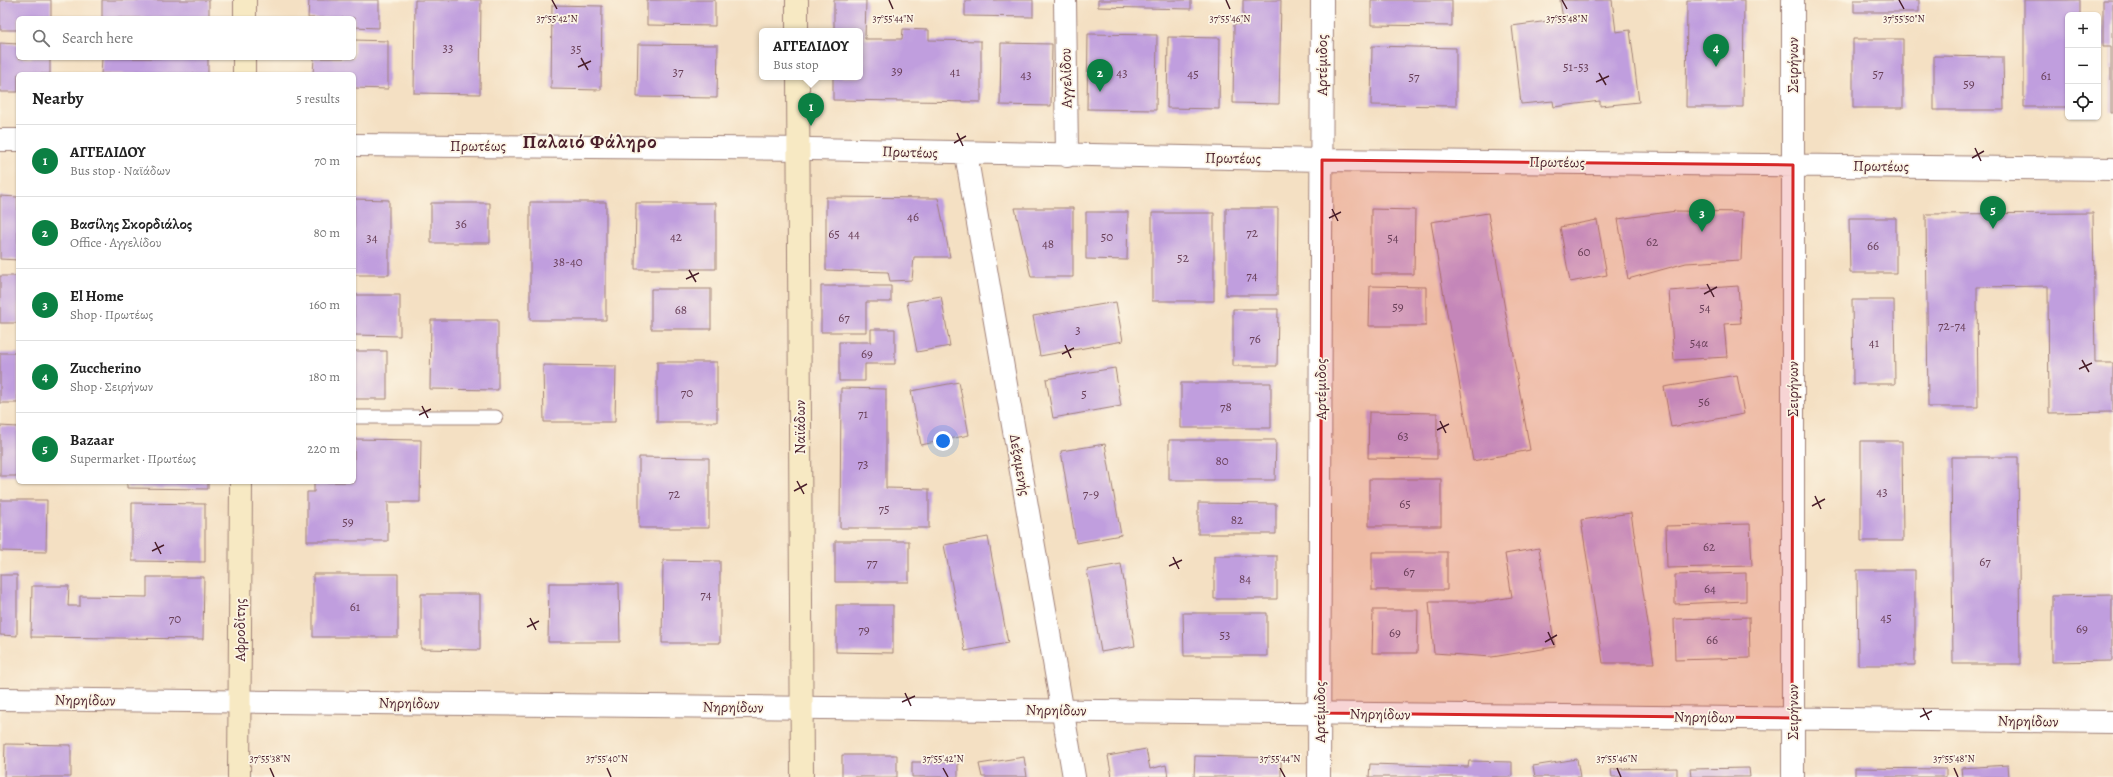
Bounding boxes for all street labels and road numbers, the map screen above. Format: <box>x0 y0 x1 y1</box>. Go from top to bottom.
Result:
street label: Αρτέμιδος <box>1312 34 1332 97</box>
street label: Σειρήνων <box>1783 37 1803 93</box>
street label: Αγγελίδου <box>1055 48 1077 109</box>
street label: Πρωτέως <box>450 136 506 156</box>
street label: Πρωτέως <box>882 141 938 163</box>
street label: Πρωτέως <box>1205 148 1261 168</box>
street label: Πρωτέως <box>1529 152 1585 172</box>
street label: Πρωτέως <box>1853 156 1909 176</box>
street label: Αρτέμιδος <box>1311 358 1331 421</box>
street label: Σειρήνων <box>1783 361 1803 417</box>
street label: Ναϊάδων <box>790 400 810 454</box>
street label: Δεξαμενής <box>1005 433 1035 497</box>
street label: Αφροδίτης <box>230 598 250 663</box>
street label: Αρτέμιδος <box>1310 681 1330 744</box>
street label: Σειρήνων <box>1783 684 1803 740</box>
street label: Νηρηίδων <box>54 689 116 711</box>
street label: Νηρηίδων <box>378 692 440 714</box>
street label: Νηρηίδων <box>702 696 764 718</box>
street label: Νηρηίδων <box>1025 699 1087 721</box>
street label: Νηρηίδων <box>1349 703 1411 725</box>
street label: Νηρηίδων <box>1673 706 1735 728</box>
street label: Νηρηίδων <box>1997 710 2059 732</box>

